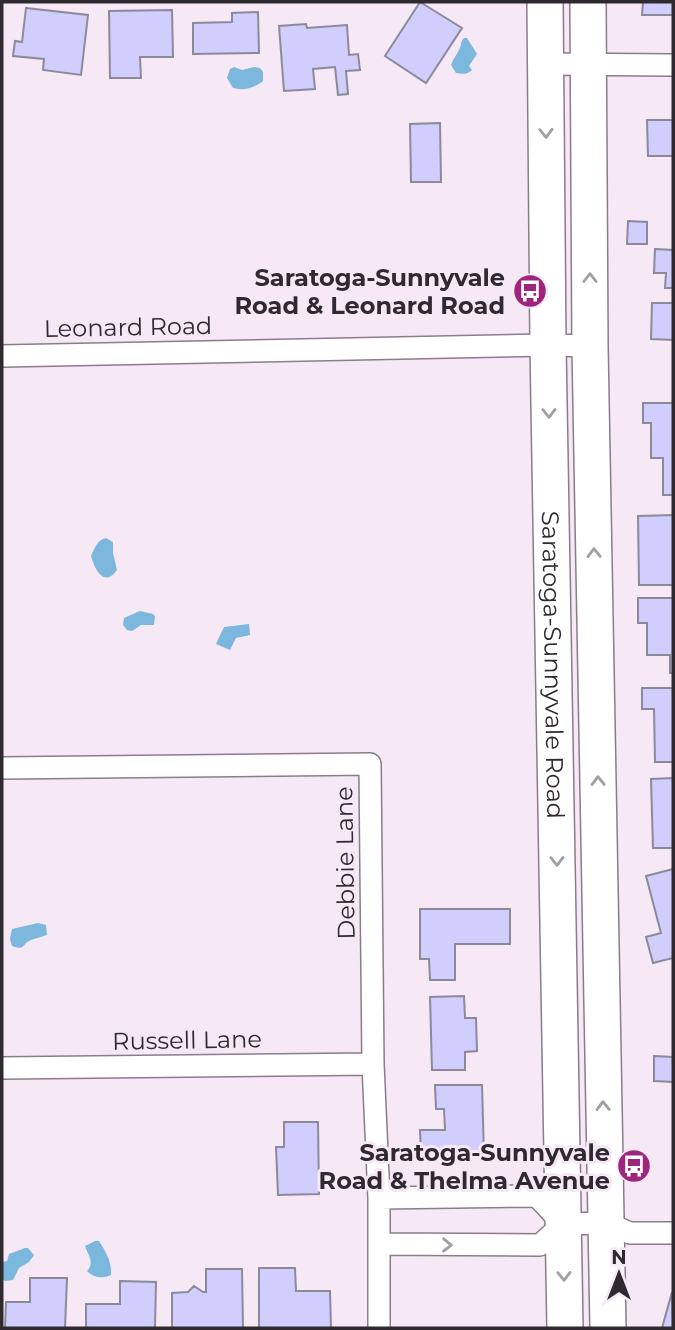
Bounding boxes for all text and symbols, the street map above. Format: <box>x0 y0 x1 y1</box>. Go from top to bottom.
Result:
one-way arrow <box>538 128 554 138</box>
place label: Saratoga-Sunnyvale Road & Leonard Road <box>234 263 505 320</box>
bus stop icon: Saratoga-Sunnyvale Road & Leonard Road <box>511 272 549 310</box>
one-way arrow <box>582 272 598 283</box>
street label: Leonard Road <box>44 311 212 343</box>
one-way arrow <box>541 408 557 419</box>
street label: Saratoga-Sunnyvale Road <box>536 511 571 819</box>
one-way arrow <box>586 548 602 558</box>
one-way arrow <box>590 775 606 785</box>
street label: Debbie Lane <box>329 786 361 940</box>
one-way arrow <box>549 856 565 867</box>
street label: Russell Lane <box>112 1024 262 1056</box>
one-way arrow <box>596 1100 611 1111</box>
place label: Saratoga-Sunnyvale Road & Thelma Avenue <box>319 1138 610 1195</box>
bus stop icon: Saratoga-Sunnyvale Road & Thelma Avenue <box>615 1147 653 1185</box>
one-way arrow <box>442 1237 453 1252</box>
north arrow <box>584 1239 654 1309</box>
text: N <box>611 1246 627 1269</box>
one-way arrow <box>556 1271 572 1282</box>

